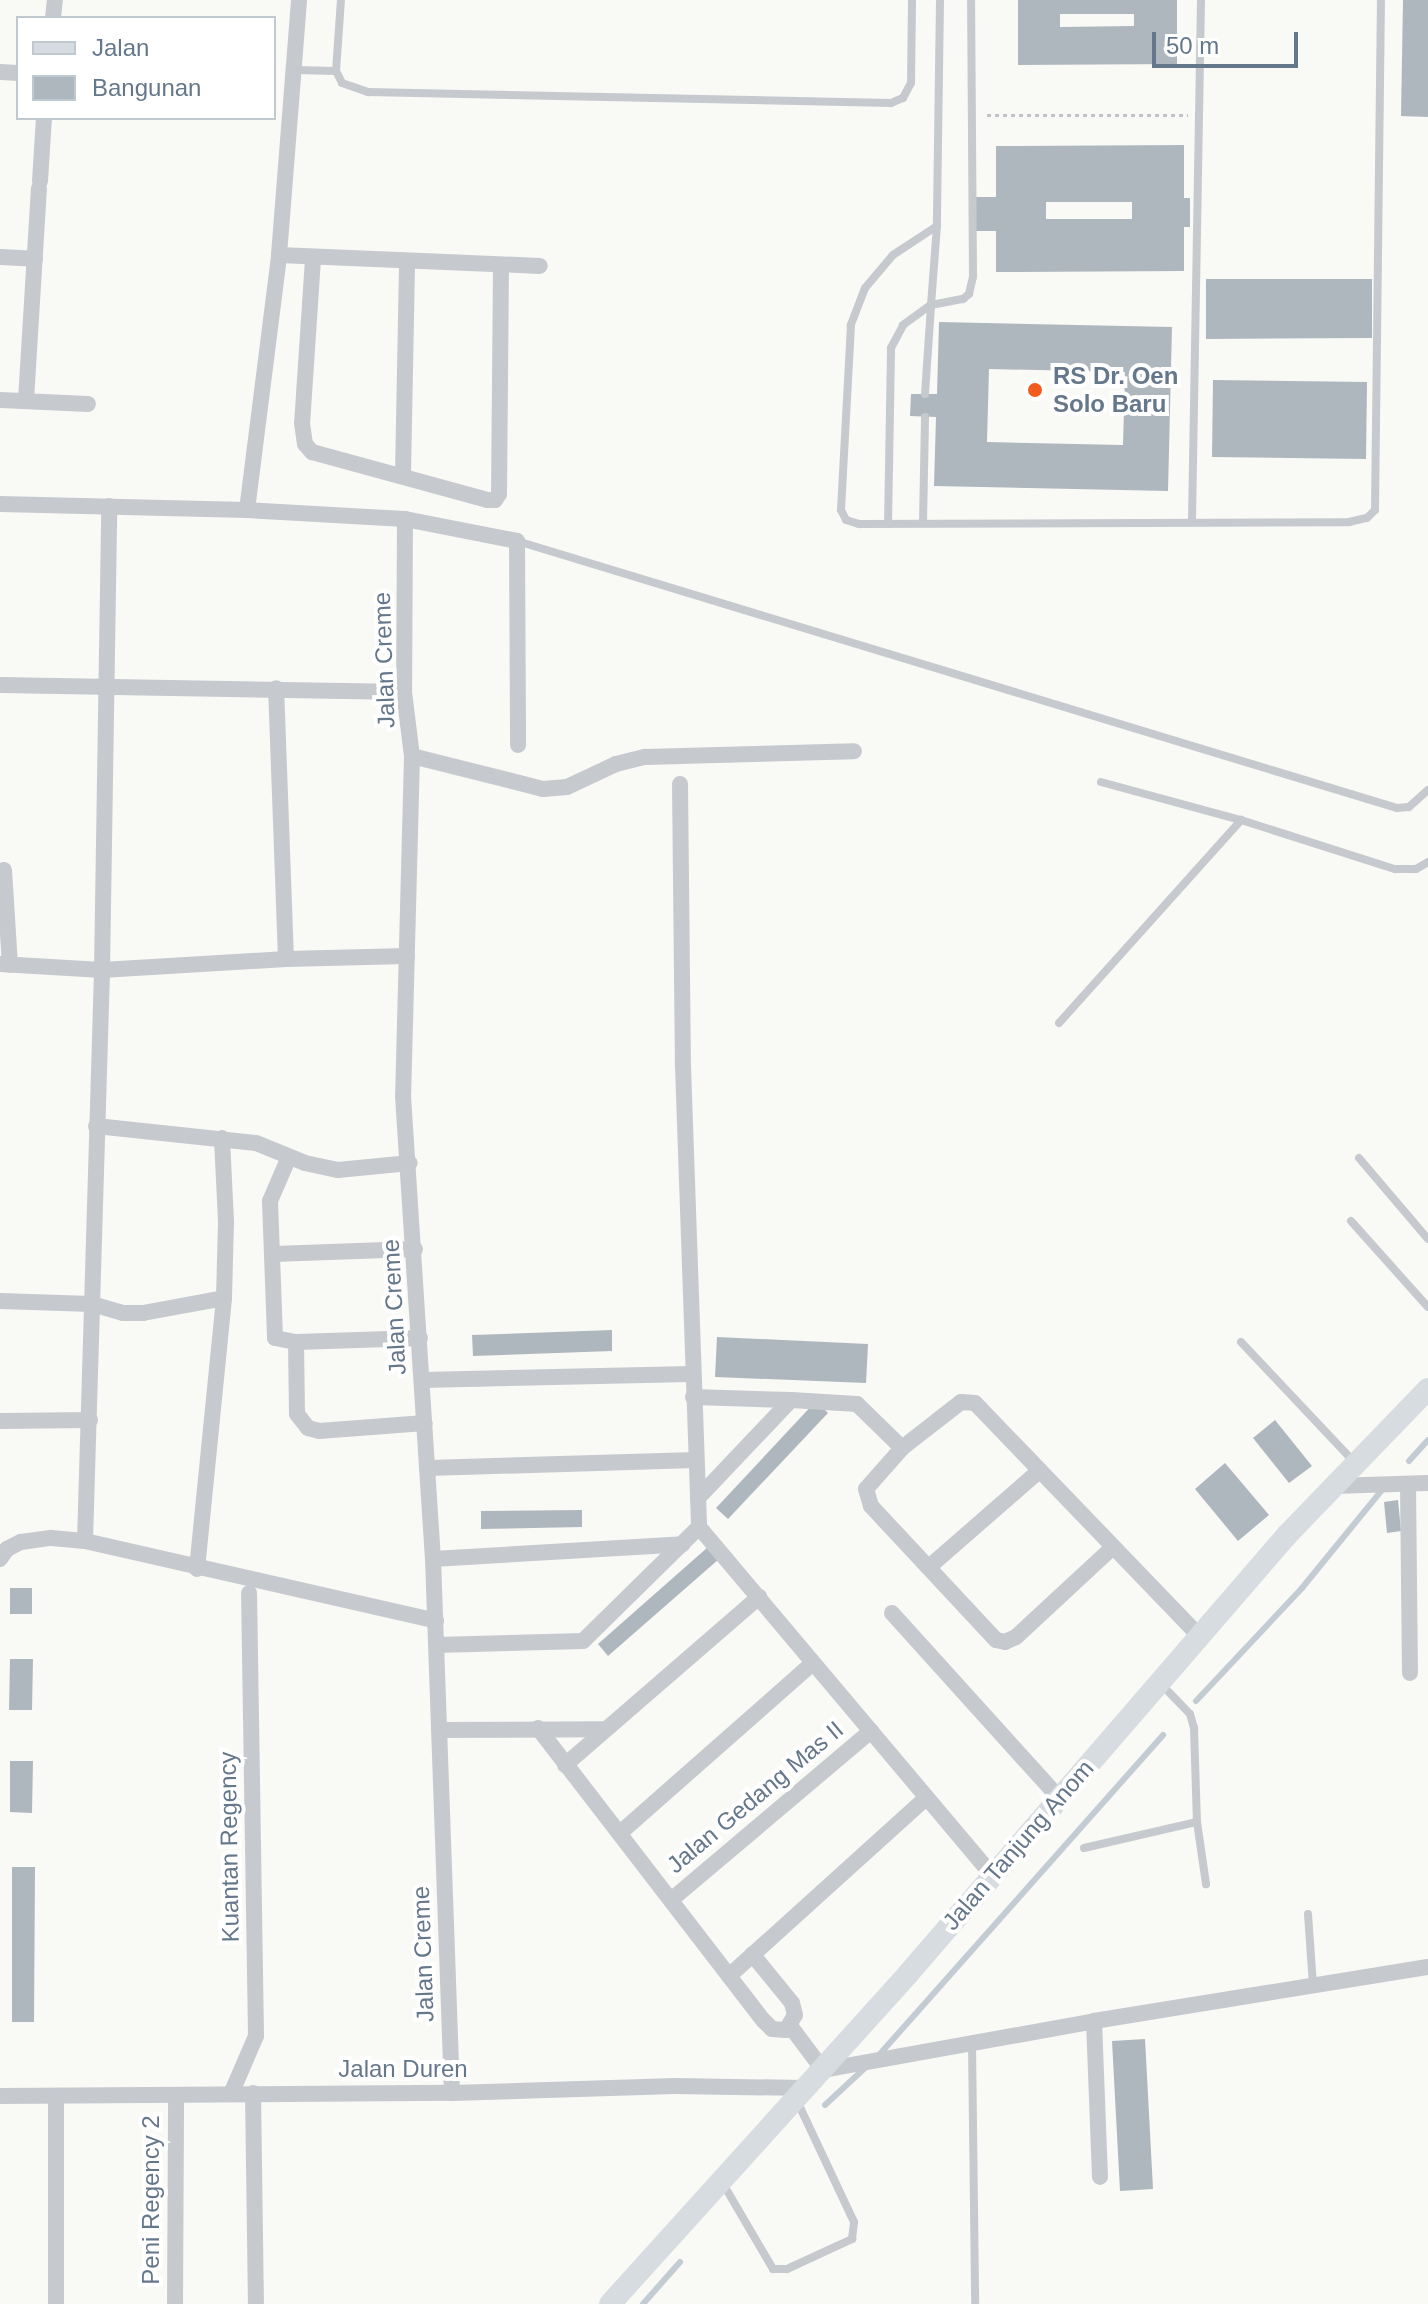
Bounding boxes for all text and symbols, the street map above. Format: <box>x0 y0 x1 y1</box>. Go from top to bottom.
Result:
legend <box>16 16 276 120</box>
scale bar <box>1156 16 1302 66</box>
text: 50 m <box>1166 32 1219 59</box>
text: Jalan <box>92 34 149 61</box>
text: Bangunan <box>92 74 201 101</box>
place label: RS Dr. Oen Solo Baru <box>1053 362 1178 418</box>
marker: RS Dr. Oen Solo Baru <box>1024 379 1046 401</box>
street label: Jalan Creme <box>367 592 401 728</box>
street label: Jalan Creme <box>376 1238 412 1376</box>
street label: Jalan Gedang Mas II <box>661 1715 849 1879</box>
street label: Kuantan Regency <box>213 1751 245 1943</box>
street label: Jalan Tanjung Anom <box>936 1753 1100 1937</box>
street label: Jalan Creme <box>406 1886 440 2022</box>
street label: Jalan Duren <box>338 2055 468 2083</box>
street label: Peni Regency 2 <box>137 2115 165 2285</box>

